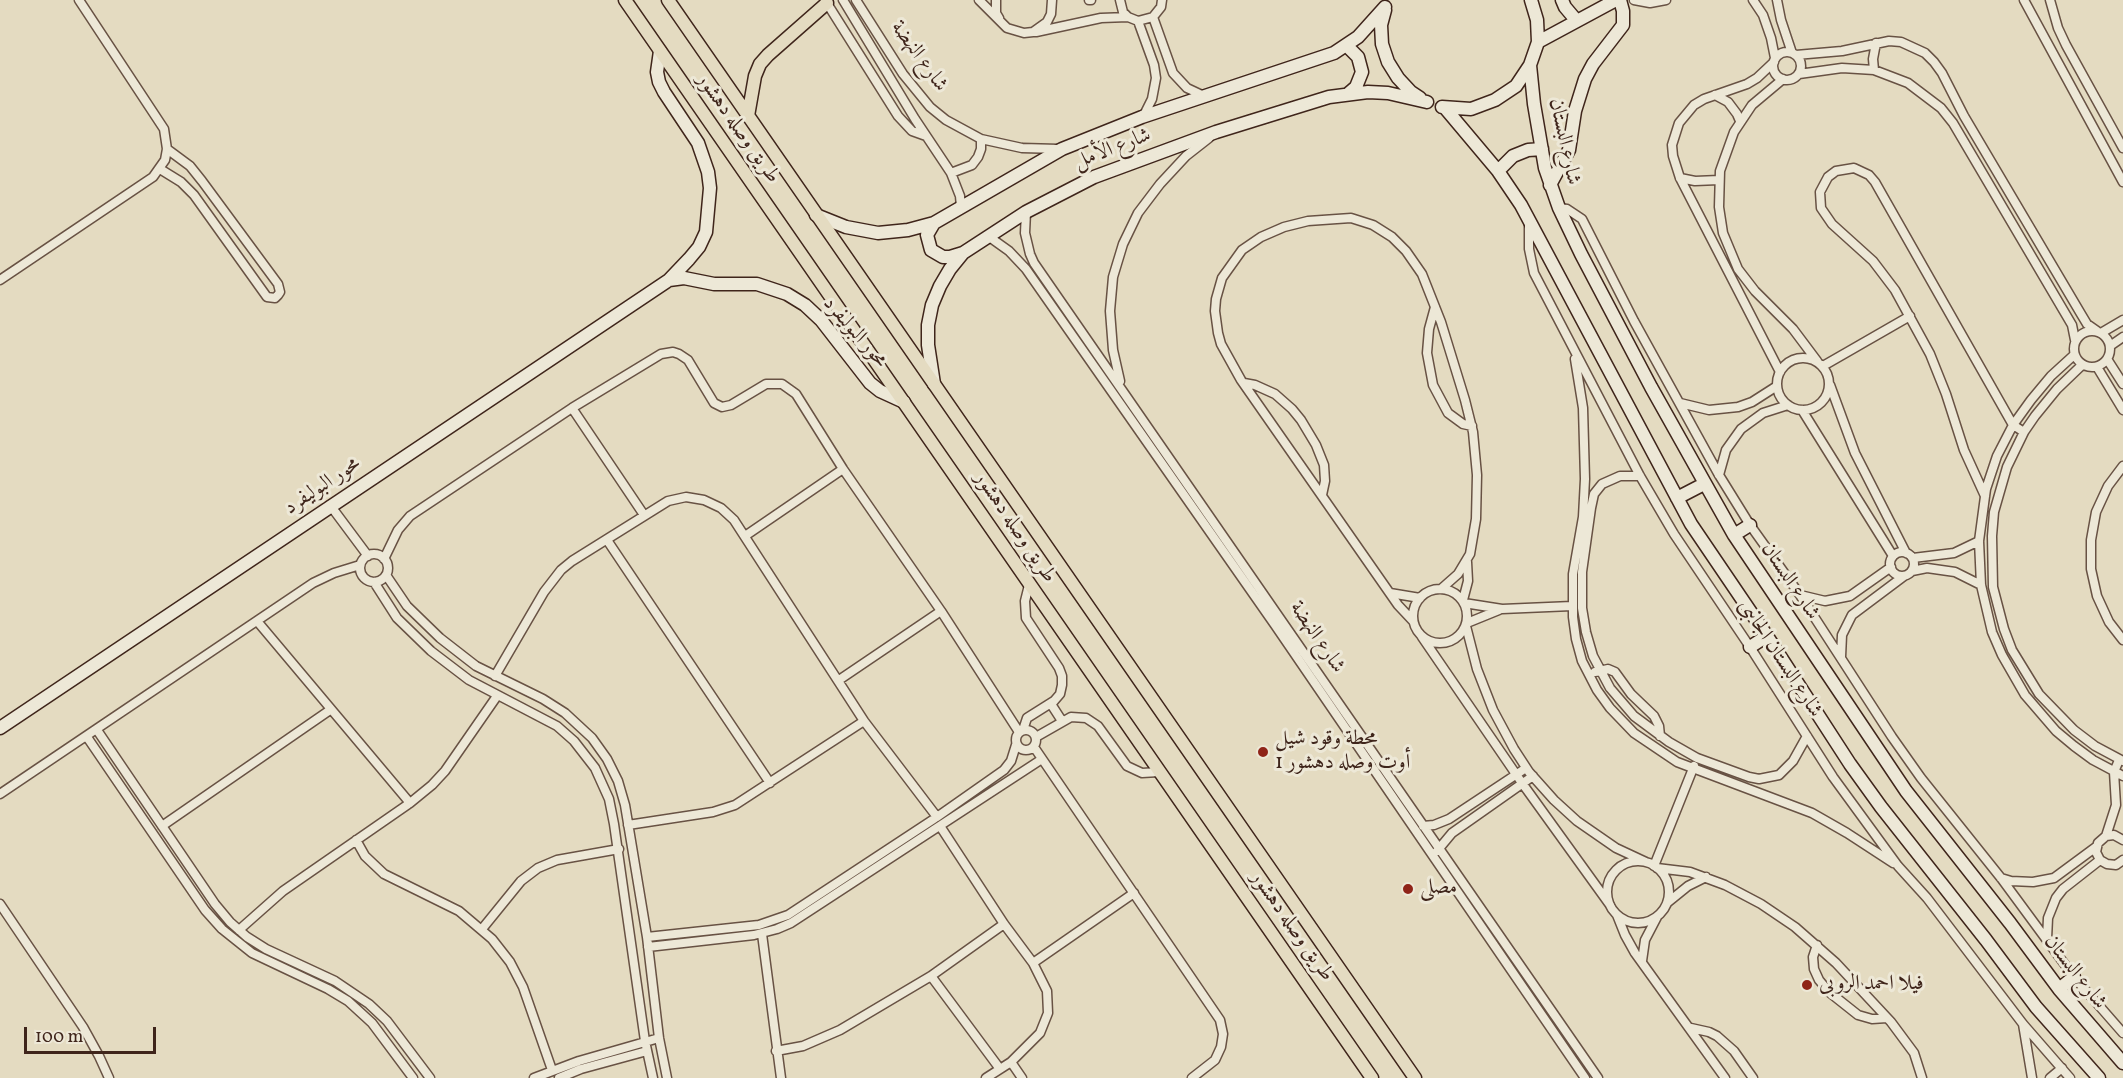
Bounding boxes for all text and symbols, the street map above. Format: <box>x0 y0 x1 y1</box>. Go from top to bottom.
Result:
street label: شارع النهضة <box>884 17 952 97</box>
street label: طريق وصله دهشور <box>690 69 784 189</box>
street label: شارع البستان <box>1542 96 1584 188</box>
street label: شارع الأمل <box>1071 124 1155 176</box>
street label: محور البوليفرد <box>816 292 892 374</box>
street label: محور البوليفرد <box>280 452 366 522</box>
street label: طريق وصله دهشور <box>968 468 1060 588</box>
street label: شارع البستان <box>1754 539 1824 625</box>
street label: شارع البستان الجانبى <box>1731 595 1827 723</box>
street label: شارع النهضة <box>1283 597 1349 679</box>
place label: محطة وقود شيل أوت وصله دهشور 1 <box>1275 727 1410 777</box>
marker: محطة وقود شيل أوت وصله دهشور 1 <box>1256 745 1270 759</box>
street label: طريق وصله دهشور <box>1244 867 1338 987</box>
place label: مصلى <box>1420 876 1457 902</box>
marker: مصلى <box>1401 882 1415 896</box>
street label: شارع البستان <box>2037 931 2111 1015</box>
place label: فيلا احمد الروبى <box>1819 972 1924 998</box>
marker: فيلا احمد الروبى <box>1800 978 1814 992</box>
scale bar <box>27 1015 159 1053</box>
text: 100 m <box>35 1025 84 1050</box>

